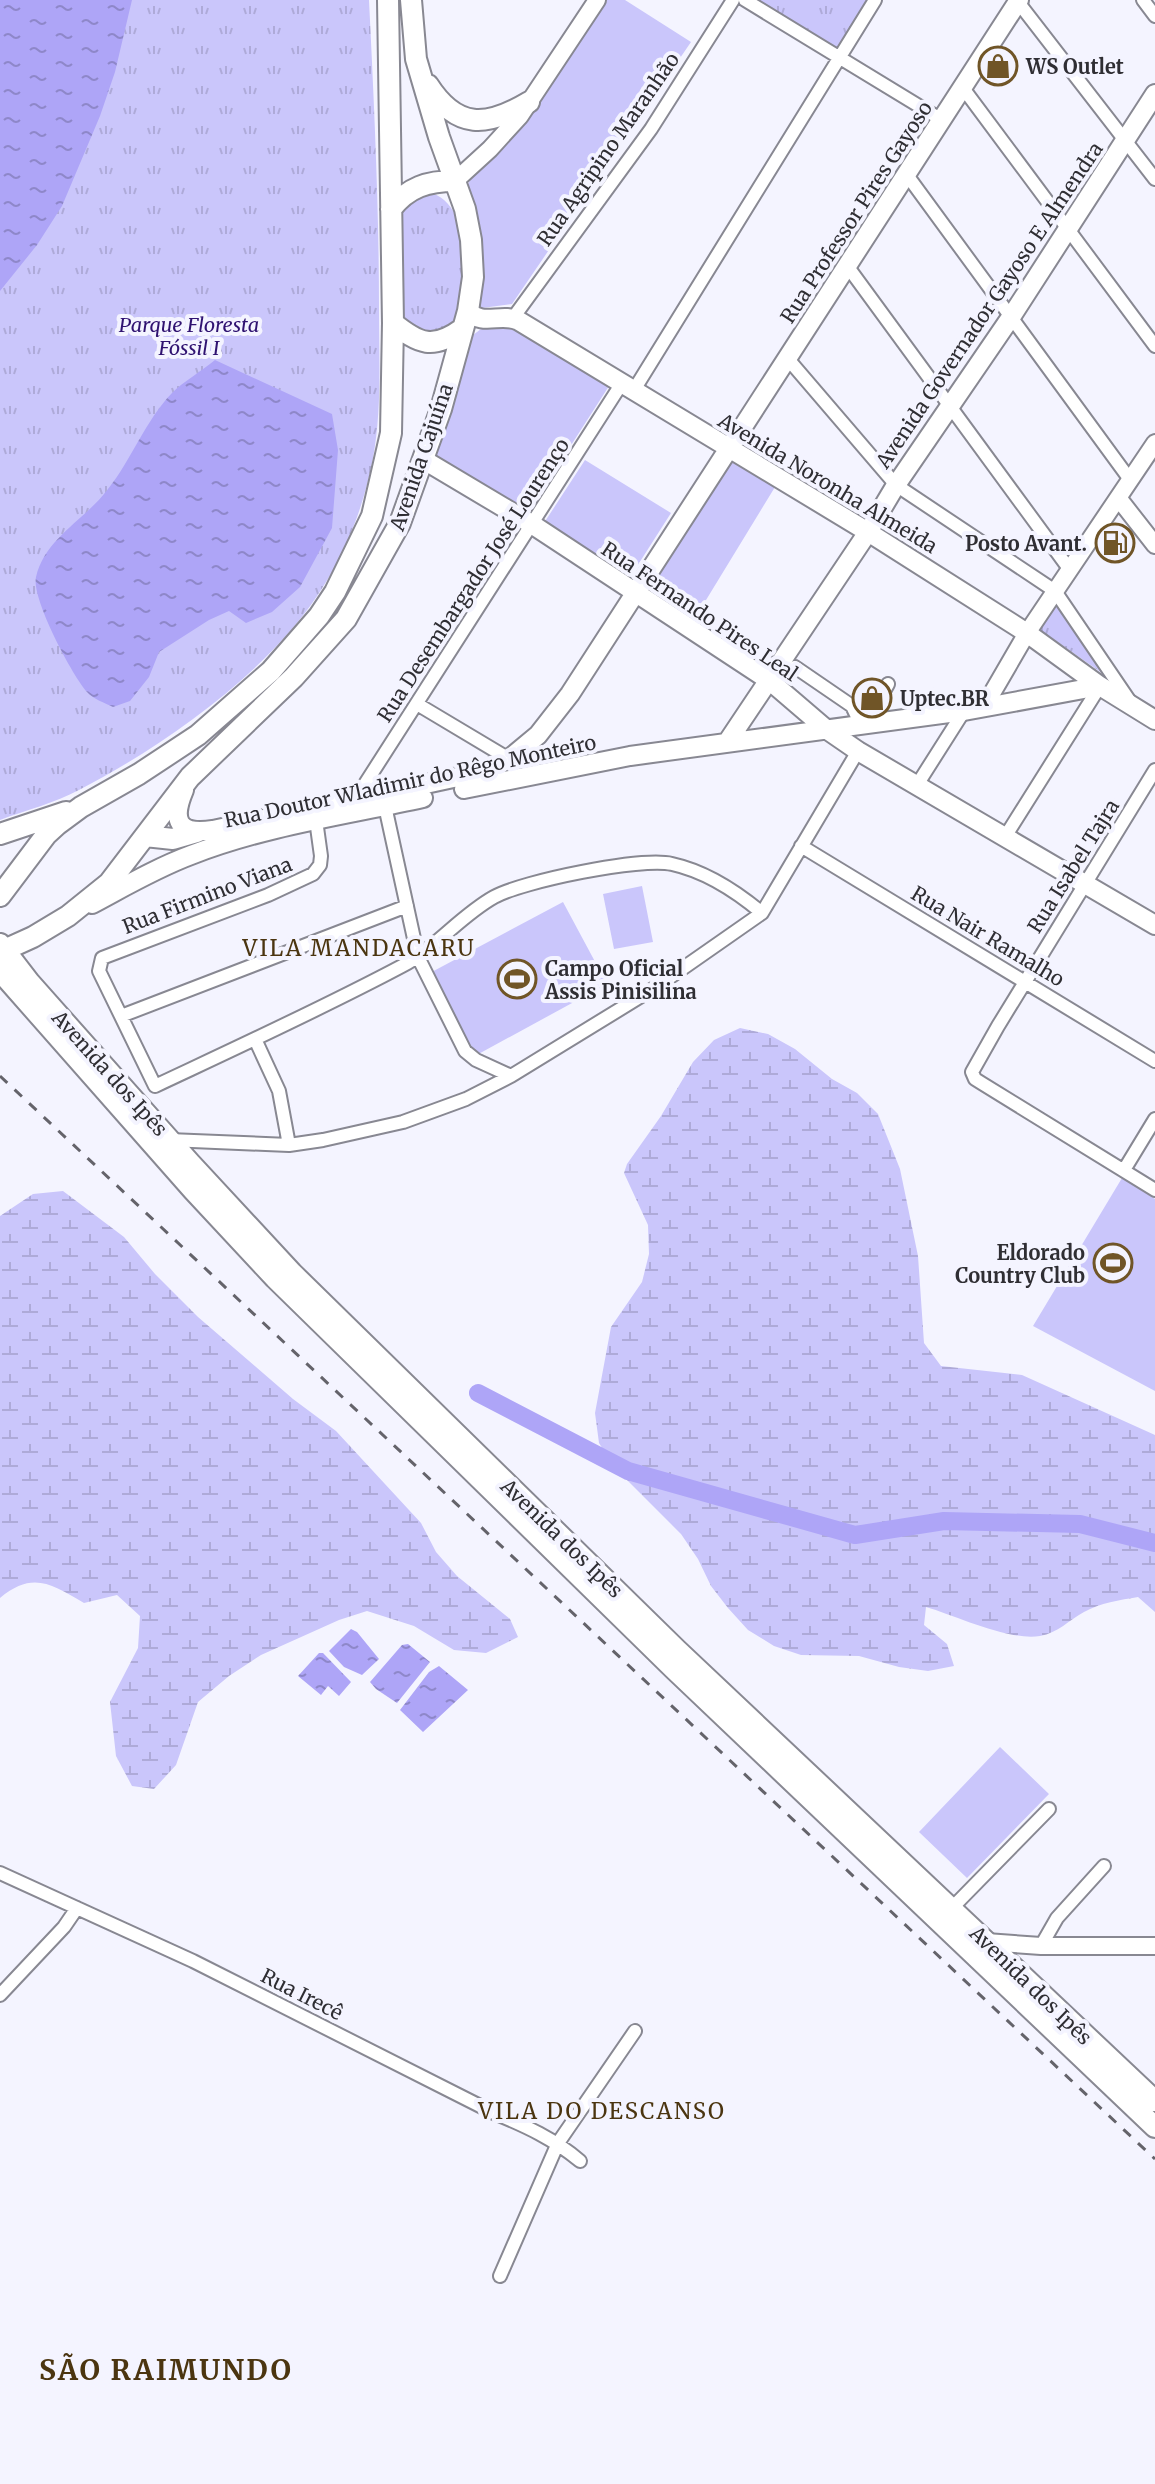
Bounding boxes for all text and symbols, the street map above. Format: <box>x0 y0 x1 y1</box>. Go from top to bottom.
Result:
shop icon: WS Outlet <box>977 45 1019 87</box>
street label: Rua Agripino Maranhão <box>532 47 684 251</box>
place label: WS Outlet <box>1025 54 1124 79</box>
street label: Rua Professor Pires Gayoso <box>775 96 937 328</box>
street label: Avenida Governador Gayoso E Almendra <box>870 137 1108 474</box>
park label: Parque Floresta Fóssil I <box>119 312 259 360</box>
street label: Avenida Cajuína <box>384 380 458 535</box>
street label: Avenida Noronha Almeida <box>713 407 942 558</box>
street label: Rua Desembargador José Lourenço <box>372 433 574 727</box>
fuel station icon: Posto Avant. <box>1094 522 1136 564</box>
place label: Posto Avant. <box>965 531 1087 556</box>
street label: Rua Fernando Pires Leal <box>597 536 803 686</box>
shop icon: Uptec.BR <box>851 677 893 719</box>
place label: Uptec.BR <box>900 686 990 711</box>
street label: Rua Doutor Wladimir do Rêgo Monteiro <box>222 729 599 833</box>
street label: Rua Isabel Tajra <box>1022 794 1124 937</box>
street label: Rua Firmino Viana <box>119 851 295 939</box>
street label: Rua Nair Ramalho <box>907 880 1069 992</box>
district label: VILA MANDACARU <box>241 934 476 962</box>
place label: Campo Oficial Assis Pinisilina <box>544 956 697 1004</box>
sports icon: Campo Oficial Assis Pinisilina <box>496 958 538 1000</box>
street label: Avenida dos Ipês <box>46 1004 173 1141</box>
place label: Eldorado Country Club <box>955 1240 1085 1288</box>
sports icon: Eldorado Country Club <box>1092 1242 1134 1284</box>
street label: Avenida dos Ipês <box>495 1473 628 1603</box>
street label: Avenida dos Ipês <box>964 1920 1097 2050</box>
street label: Rua Irecê <box>257 1963 347 2025</box>
district label: VILA DO DESCANSO <box>477 2097 726 2125</box>
district label: SÃO RAIMUNDO <box>39 2352 293 2388</box>

